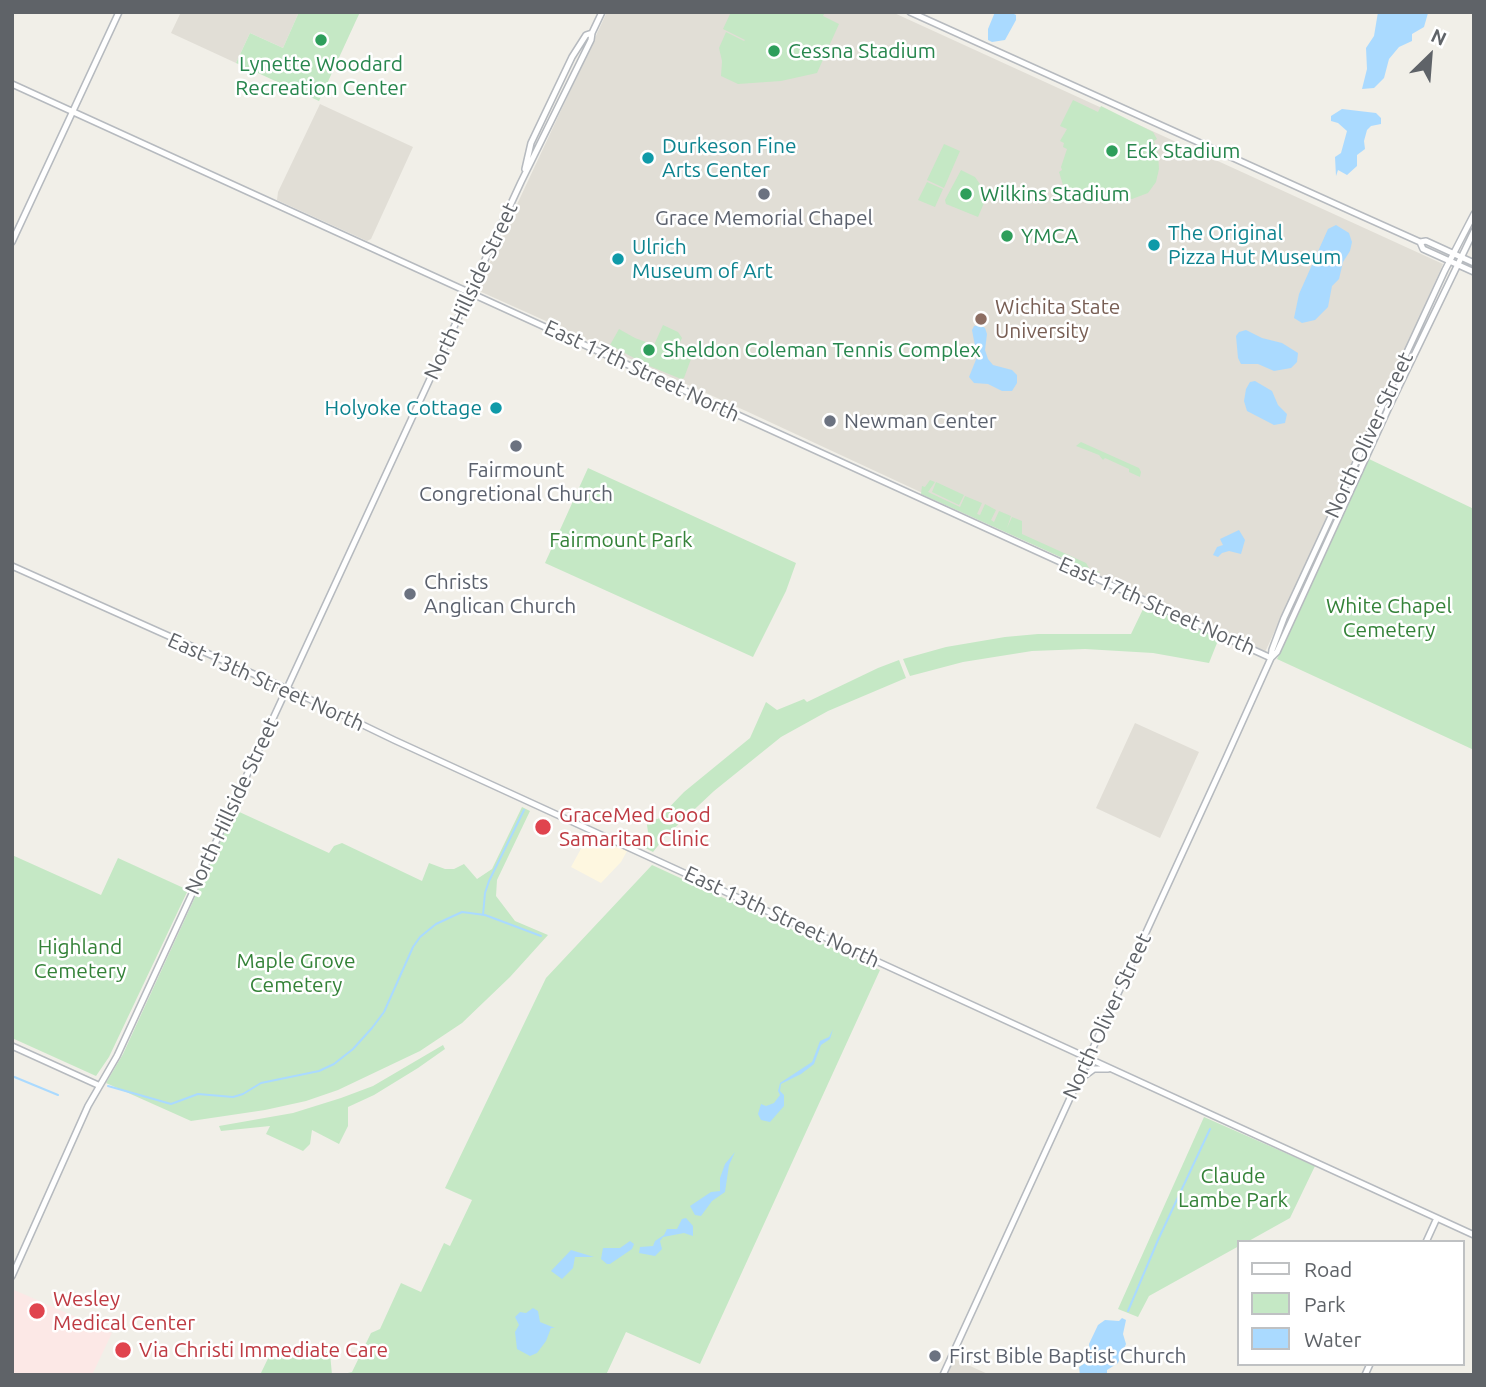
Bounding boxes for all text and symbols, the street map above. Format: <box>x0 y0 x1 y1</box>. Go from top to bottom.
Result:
north arrow <box>1395 21 1465 91</box>
text: N <box>1428 24 1450 50</box>
marker: Lynette Woodard Recreation Center <box>313 32 329 48</box>
place label: Cessna Stadium <box>788 38 936 64</box>
marker: Cessna Stadium <box>766 43 782 59</box>
place label: Lynette Woodard Recreation Center <box>235 51 407 101</box>
place label: Durkeson Fine Arts Center <box>662 133 797 183</box>
place label: Eck Stadium <box>1126 138 1240 164</box>
marker: Eck Stadium <box>1104 143 1120 159</box>
marker: Durkeson Fine Arts Center <box>640 150 656 166</box>
place label: Wilkins Stadium <box>980 181 1130 207</box>
marker: Grace Memorial Chapel <box>756 186 772 202</box>
marker: Wilkins Stadium <box>958 186 974 202</box>
street label: North Hillside Street <box>419 198 523 384</box>
place label: Grace Memorial Chapel <box>655 205 873 231</box>
place label: The Original Pizza Hut Museum <box>1168 220 1341 270</box>
place label: YMCA <box>1021 223 1078 249</box>
marker: YMCA <box>999 228 1015 244</box>
place label: Ulrich Museum of Art <box>632 234 773 284</box>
marker: The Original Pizza Hut Museum <box>1146 237 1162 253</box>
marker: Ulrich Museum of Art <box>610 251 626 267</box>
place label: Wichita State University <box>995 294 1120 344</box>
marker: Wichita State University <box>973 311 989 327</box>
street label: East 17th Street North <box>540 315 744 427</box>
place label: Sheldon Coleman Tennis Complex <box>663 337 981 363</box>
marker: Sheldon Coleman Tennis Complex <box>641 342 657 358</box>
street label: North Oliver Street <box>1319 348 1419 522</box>
place label: Holyoke Cottage <box>325 395 482 421</box>
marker: Holyoke Cottage <box>488 400 504 416</box>
place label: Newman Center <box>844 408 997 434</box>
marker: Newman Center <box>822 413 838 429</box>
marker: Fairmount Congretional Church <box>508 438 524 454</box>
place label: Fairmount Congretional Church <box>419 457 613 507</box>
park label: Fairmount Park <box>549 527 693 553</box>
street label: East 17th Street North <box>1055 551 1259 661</box>
place label: Christs Anglican Church <box>424 569 576 619</box>
marker: Christs Anglican Church <box>402 586 418 602</box>
park label: White Chapel Cemetery <box>1326 593 1452 643</box>
street label: East 13th Street North <box>164 627 368 737</box>
street label: North Hillside Street <box>180 713 284 899</box>
place label: GraceMed Good Samaritan Clinic <box>559 802 711 852</box>
marker: GraceMed Good Samaritan Clinic <box>533 817 553 837</box>
street label: East 13th Street North <box>680 861 884 973</box>
street label: North Oliver Street <box>1057 929 1157 1103</box>
park label: Highland Cemetery <box>34 934 126 984</box>
park label: Maple Grove Cemetery <box>236 948 356 998</box>
park label: Claude Lambe Park <box>1178 1163 1288 1213</box>
legend <box>1238 1240 1465 1366</box>
text: Road <box>1304 1257 1352 1281</box>
place label: Wesley Medical Center <box>53 1286 195 1336</box>
text: Park <box>1304 1292 1346 1316</box>
marker: Wesley Medical Center <box>27 1301 47 1321</box>
text: Water <box>1304 1327 1362 1351</box>
place label: Via Christi Immediate Care <box>139 1337 388 1363</box>
marker: Via Christi Immediate Care <box>113 1340 133 1360</box>
place label: First Bible Baptist Church <box>949 1343 1186 1369</box>
marker: First Bible Baptist Church <box>927 1348 943 1364</box>

